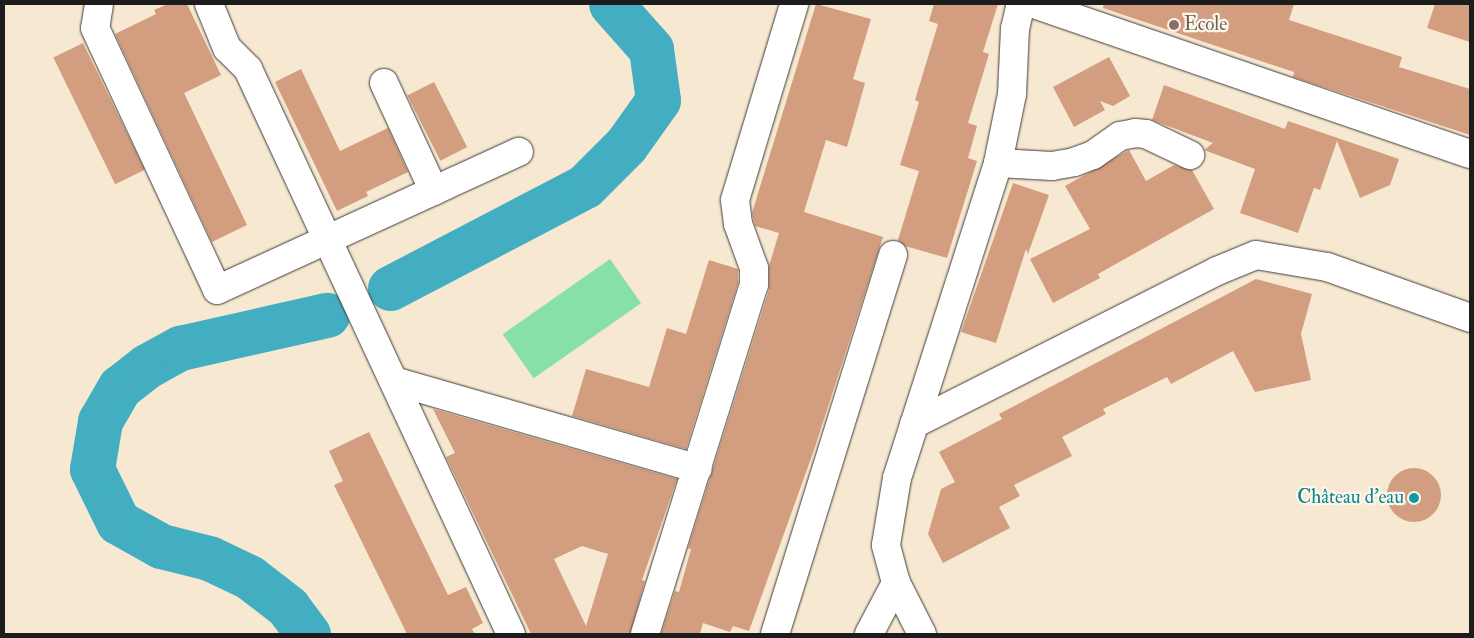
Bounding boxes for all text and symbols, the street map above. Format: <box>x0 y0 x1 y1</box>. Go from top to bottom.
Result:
place label: Ecole <box>1184 14 1227 36</box>
marker: Ecole <box>1168 19 1180 31</box>
place label: Château d'eau <box>1297 487 1404 509</box>
marker: Château d'eau <box>1408 492 1420 504</box>

